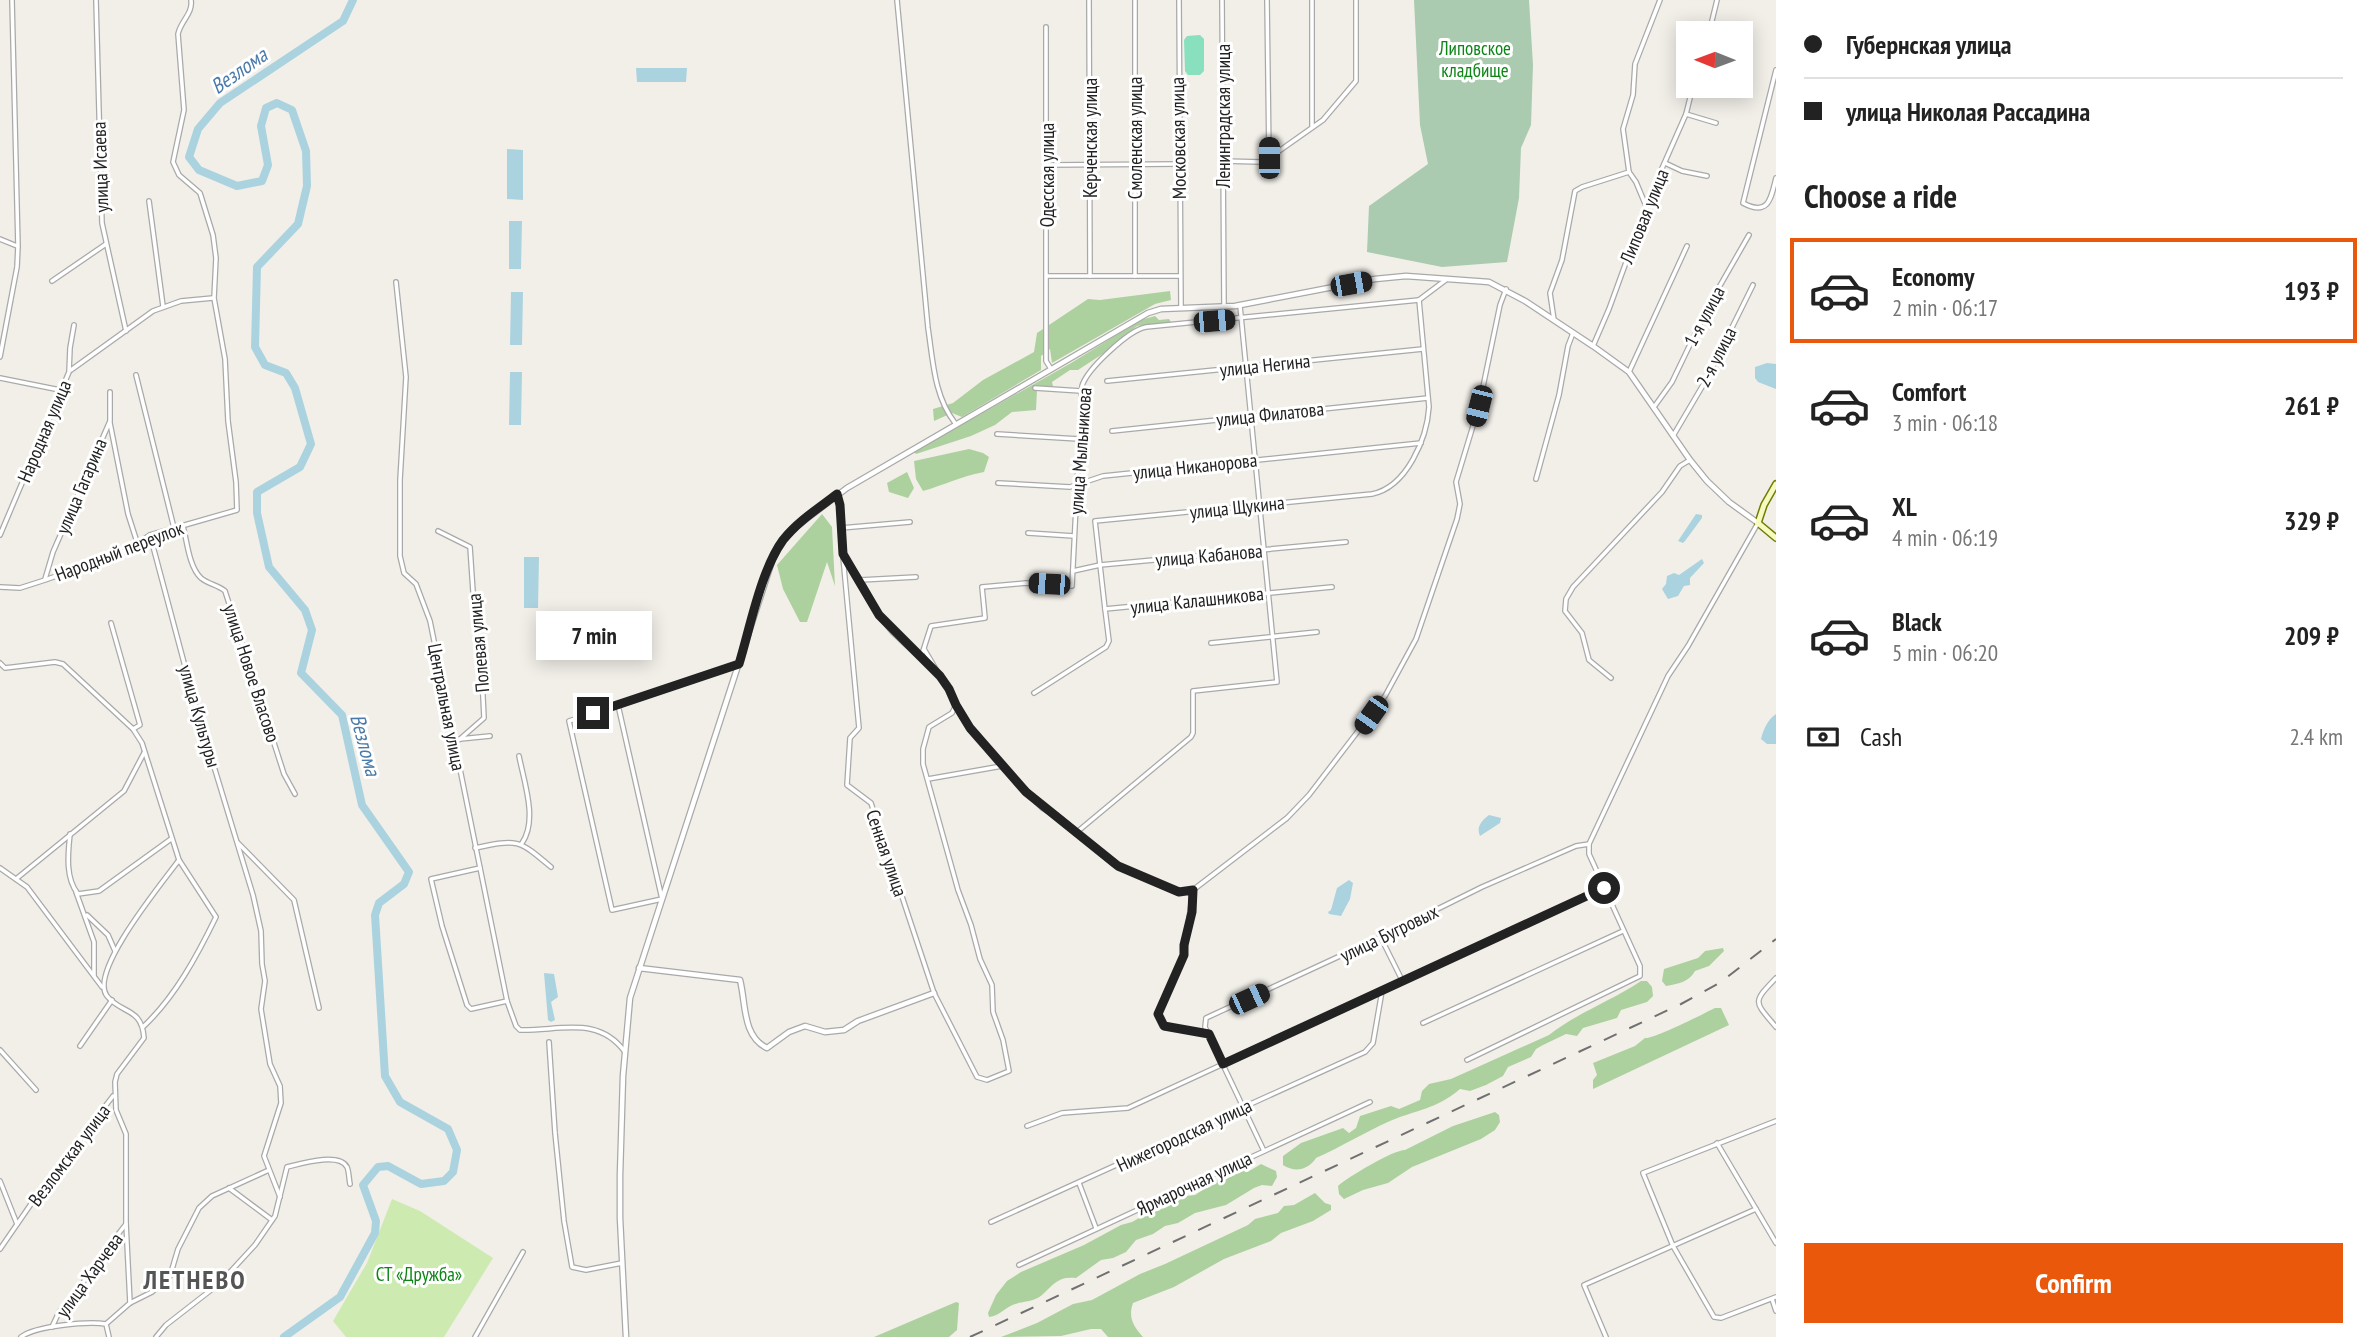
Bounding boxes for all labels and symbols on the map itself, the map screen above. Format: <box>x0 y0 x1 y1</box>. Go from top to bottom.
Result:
north arrow <box>1676 21 1754 98</box>
park label: Липовское кладбище <box>1438 36 1511 82</box>
water label: Везлома <box>205 41 274 100</box>
street label: Ленинградская улица <box>1211 44 1235 189</box>
street label: Смоленская улица <box>1123 77 1147 199</box>
street label: Московская улица <box>1165 77 1191 199</box>
street label: Керченская улица <box>1078 78 1102 198</box>
street label: улица Исаева <box>86 121 114 213</box>
street label: Одесская улица <box>1035 123 1059 227</box>
car <box>1259 137 1280 179</box>
street label: Липовая улица <box>1614 165 1674 268</box>
car <box>1329 270 1374 298</box>
street label: 1-я улица <box>1678 282 1730 350</box>
car <box>1193 309 1236 333</box>
street label: 2-я улица <box>1691 323 1741 391</box>
street label: улица Негина <box>1219 348 1311 382</box>
street label: Народная улица <box>12 376 76 486</box>
car <box>1464 383 1495 429</box>
street label: улица Мыльникова <box>1064 387 1096 515</box>
street label: улица Филатова <box>1215 396 1325 432</box>
street label: улица Гагарина <box>50 435 112 537</box>
street label: улица Никанорова <box>1132 448 1258 484</box>
street label: улица Щукина <box>1188 490 1286 524</box>
street label: Народный переулок <box>51 515 187 586</box>
street label: улица Кабанова <box>1154 538 1264 572</box>
car <box>1028 572 1071 596</box>
street label: улица Калашникова <box>1129 581 1265 619</box>
street label: Полевая улица <box>462 592 494 694</box>
street label: улица Новое Власово <box>218 601 286 745</box>
callout: 7 min <box>535 612 651 660</box>
street label: Центральная улица <box>423 641 471 773</box>
street label: улица Культуры <box>174 662 226 770</box>
car <box>1351 692 1392 738</box>
route end <box>577 697 609 729</box>
water label: Везлома <box>344 711 387 780</box>
street label: Сенная улица <box>861 806 913 900</box>
route start <box>1588 872 1620 904</box>
street label: улица Бугровых <box>1336 899 1442 967</box>
car <box>1226 981 1273 1017</box>
street label: Нижегородская улица <box>1112 1093 1256 1177</box>
street label: Везломская улица <box>23 1099 115 1211</box>
street label: Ярмарочная улица <box>1132 1146 1256 1220</box>
street label: улица Харчева <box>50 1228 128 1322</box>
park label: СТ «Дружба» <box>376 1262 462 1286</box>
district label: ЛЕТНЕВО <box>142 1263 247 1296</box>

